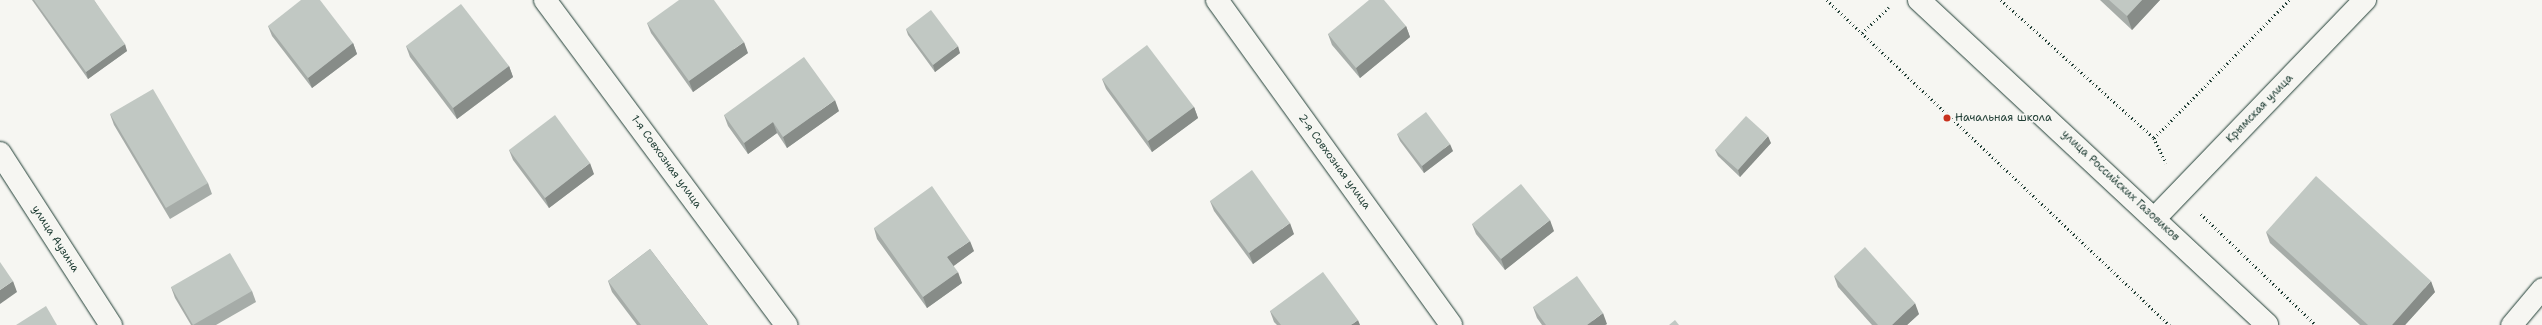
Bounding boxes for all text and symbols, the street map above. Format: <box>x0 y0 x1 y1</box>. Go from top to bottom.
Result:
street label: Крымская улица <box>2224 72 2296 146</box>
place label: Начальная школа <box>1955 111 2052 125</box>
street label: 2-я Совхозная улица <box>1295 112 1373 212</box>
street label: 1-я Совхозная улица <box>628 113 704 211</box>
marker: Начальная школа <box>1942 113 1952 123</box>
street label: улица Российских Газовиков <box>2058 128 2182 244</box>
street label: улица Аузина <box>28 203 82 275</box>

